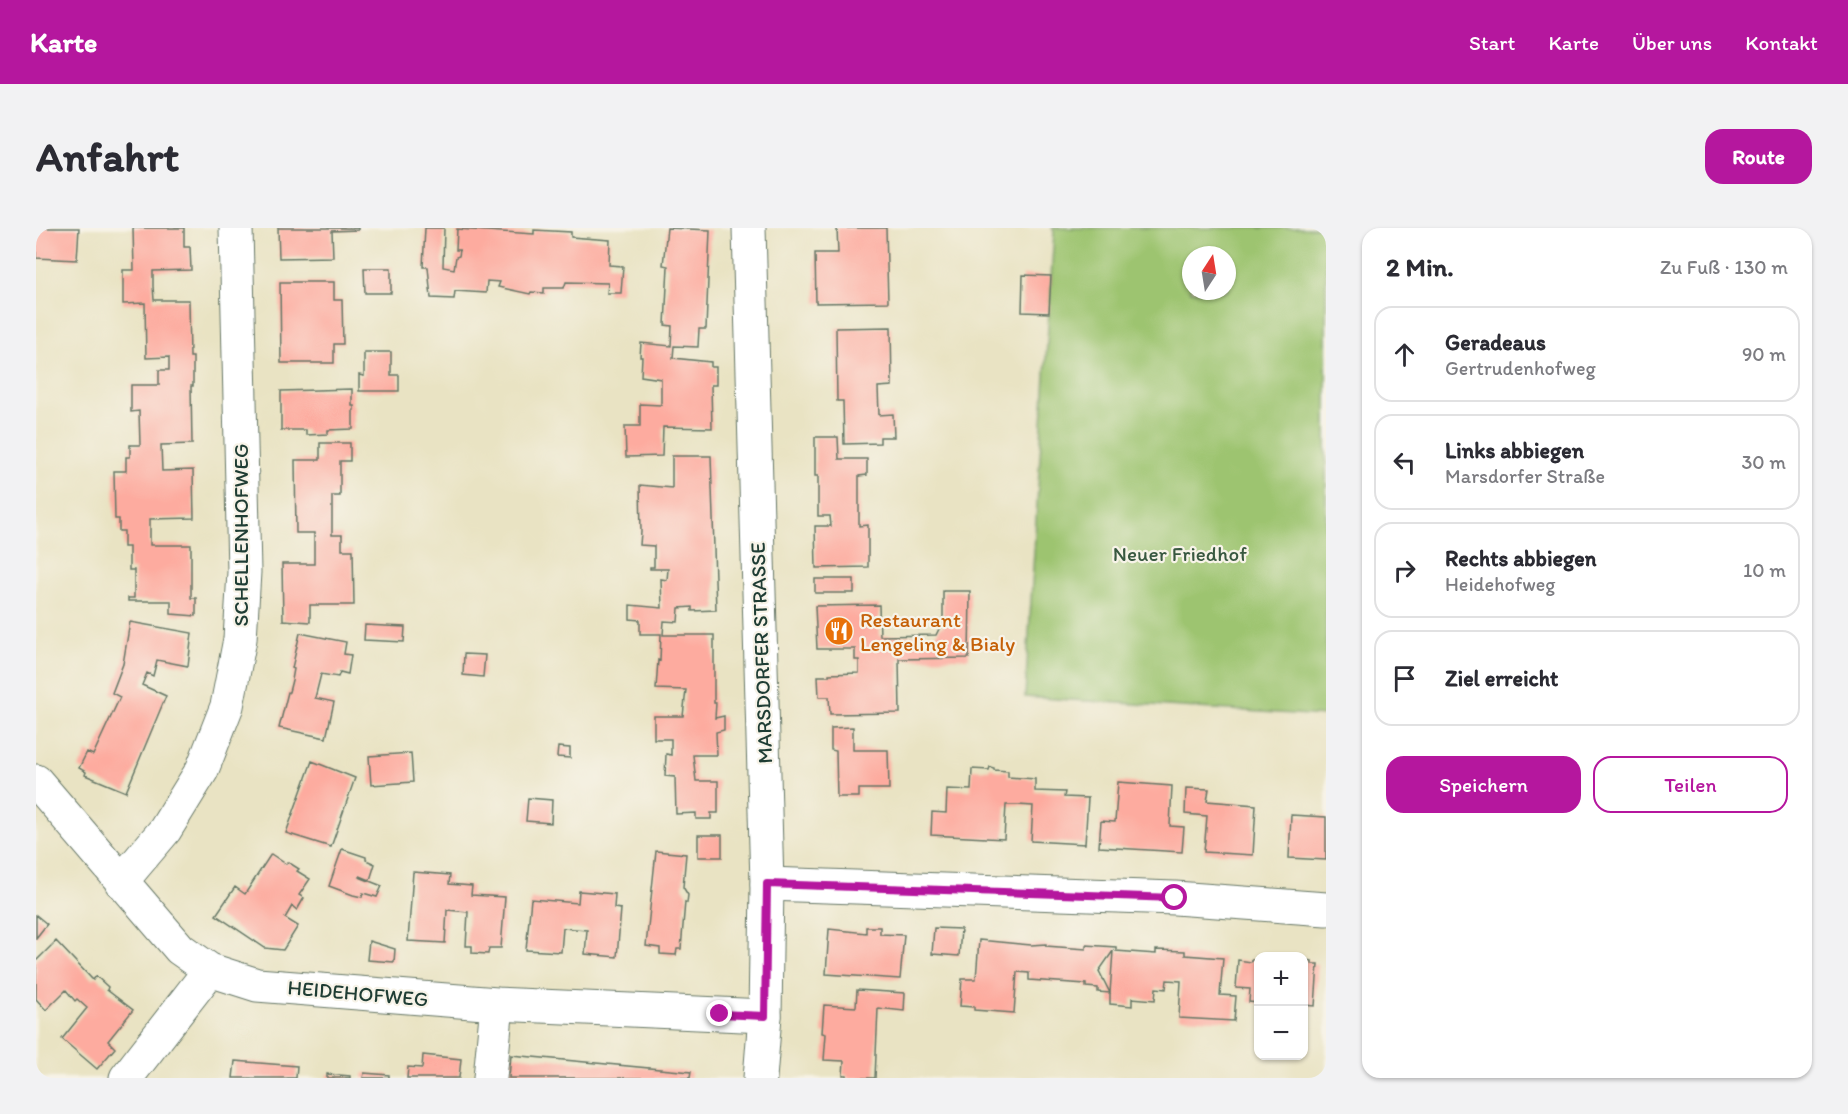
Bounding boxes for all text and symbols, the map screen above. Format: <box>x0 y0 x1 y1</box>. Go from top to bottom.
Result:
text: Karte <box>30 25 97 59</box>
text: Start <box>1469 30 1515 55</box>
text: Karte <box>1548 30 1599 55</box>
text: Über uns <box>1632 30 1712 55</box>
text: Kontakt <box>1745 30 1818 55</box>
button: Route <box>1705 129 1812 184</box>
text: Anfahrt <box>36 131 179 182</box>
north arrow <box>1182 246 1236 300</box>
text: 2 Min. <box>1386 251 1454 283</box>
text: Zu Fuß · 130 m <box>1660 255 1788 279</box>
text: Geradeaus <box>1445 329 1546 356</box>
icon: ahead <box>1388 338 1421 371</box>
text: 90 m <box>1742 342 1786 366</box>
text: Gertrudenhofweg <box>1445 356 1596 380</box>
text: Links abbiegen <box>1445 437 1584 464</box>
street label: SCHELLENHOFWEG <box>228 443 253 627</box>
icon: left <box>1388 446 1421 479</box>
text: 30 m <box>1741 450 1786 474</box>
text: Marsdorfer Straße <box>1445 464 1605 488</box>
park label: Neuer Friedhof <box>1113 541 1247 566</box>
street label: MARSDORFER STRASSE <box>745 542 777 764</box>
text: Rechts abbiegen <box>1445 545 1597 572</box>
icon: right <box>1388 554 1421 587</box>
text: 10 m <box>1743 558 1786 582</box>
text: Heidehofweg <box>1445 572 1556 596</box>
place label: Restaurant Lengeling & Bialy <box>860 607 1015 656</box>
restaurant icon: Restaurant Lengeling & Bialy <box>823 615 855 647</box>
icon: arrive <box>1388 662 1421 695</box>
text: Ziel erreicht <box>1445 665 1558 692</box>
button: Speichern <box>1386 756 1581 813</box>
button: Teilen <box>1593 756 1788 813</box>
route start <box>1161 884 1187 910</box>
map controls <box>1254 952 1308 1060</box>
button: + <box>1254 952 1308 1006</box>
street label: HEIDEHOFWEG <box>287 974 429 1012</box>
route end <box>706 1000 732 1026</box>
button: − <box>1254 1006 1308 1060</box>

